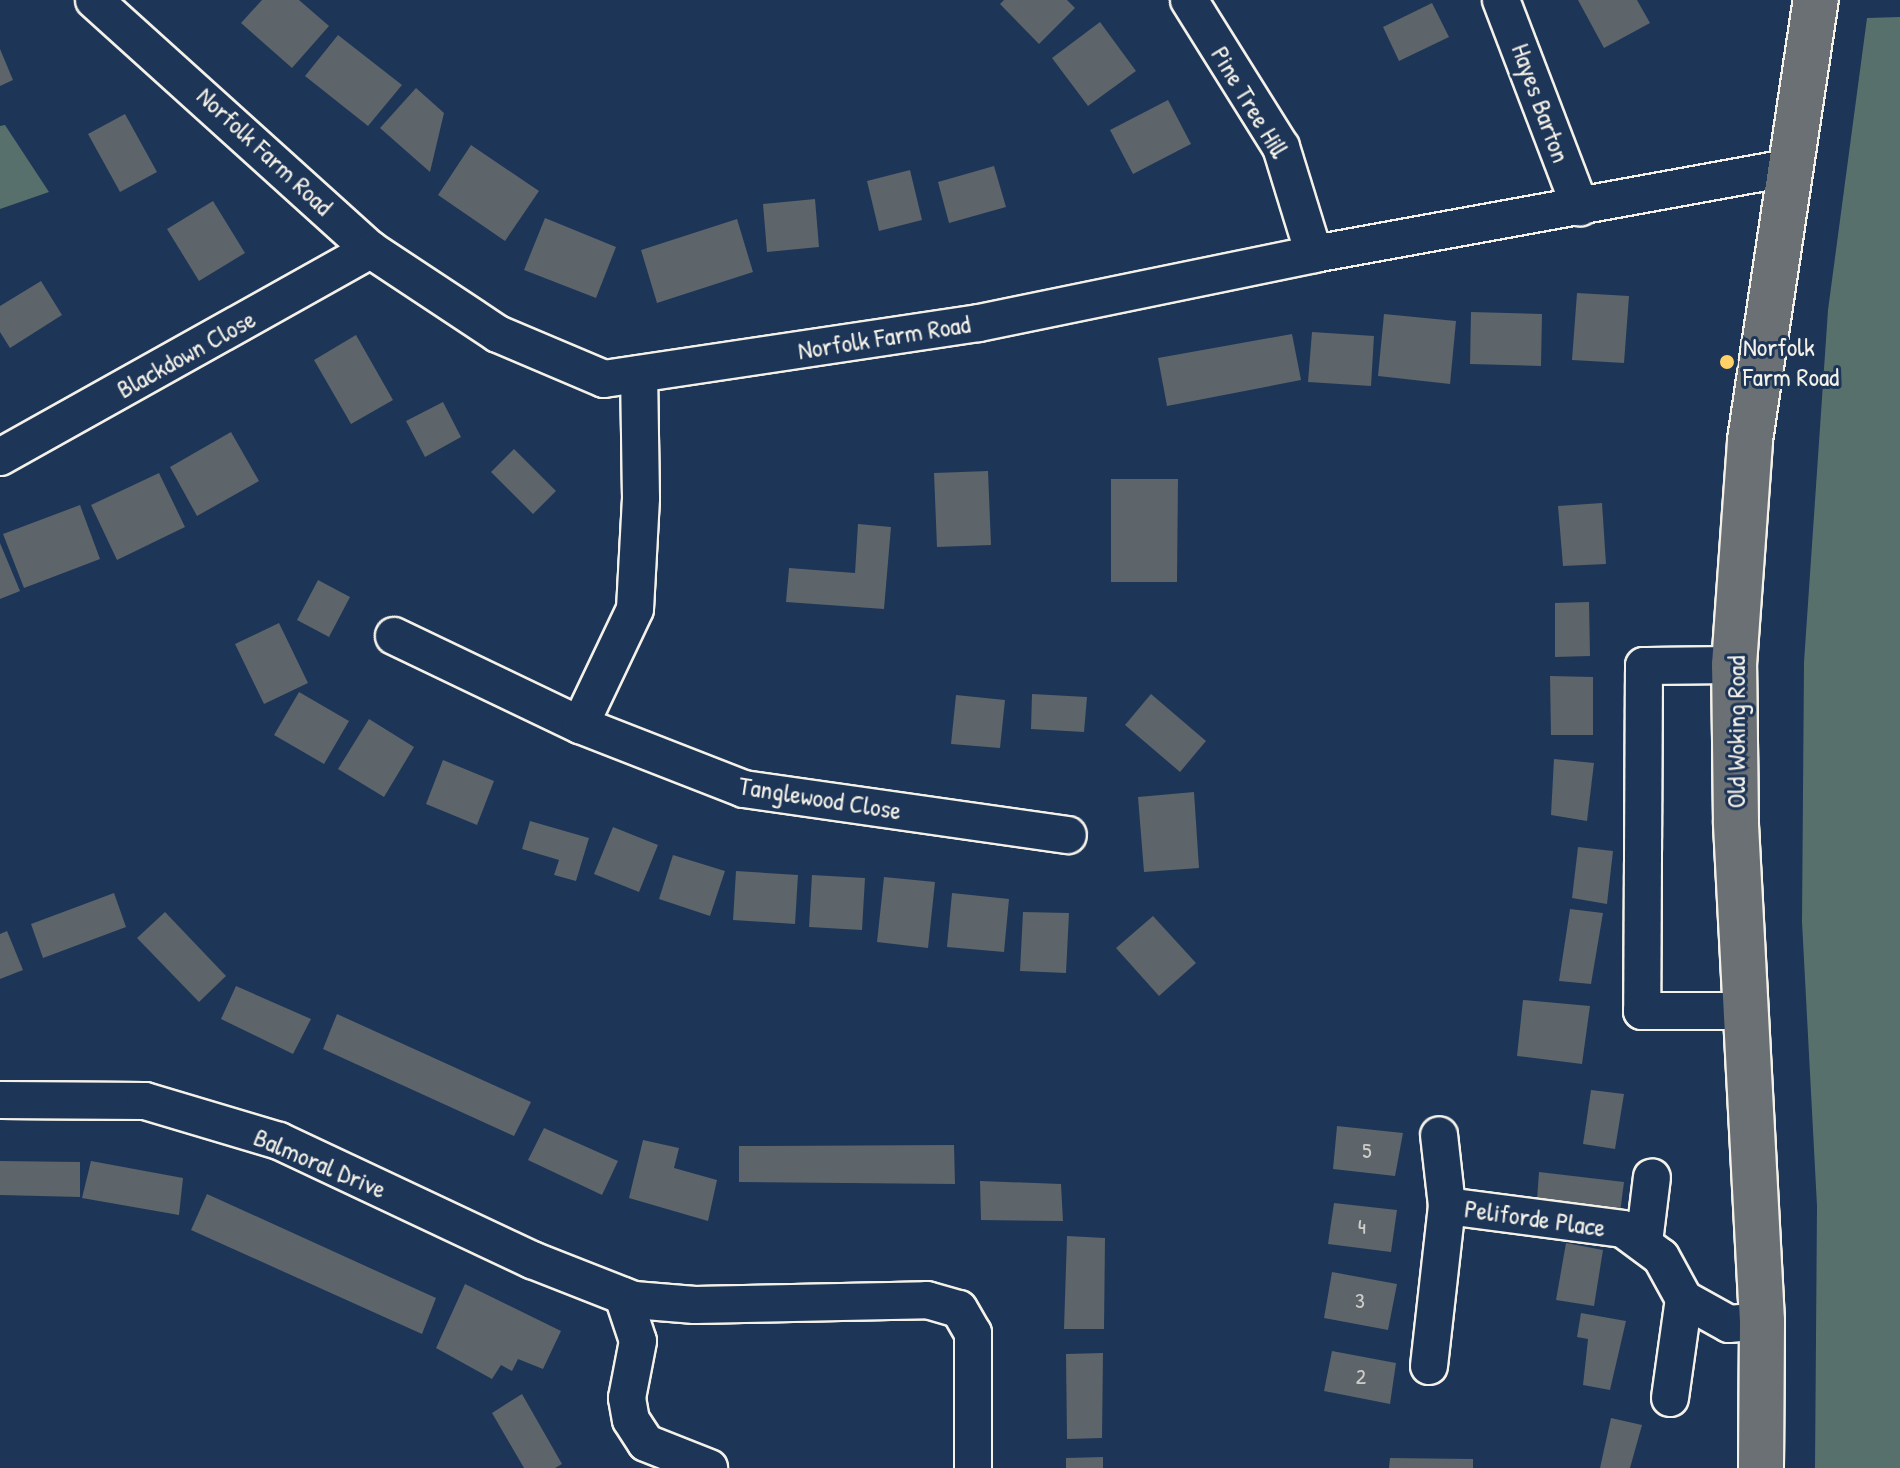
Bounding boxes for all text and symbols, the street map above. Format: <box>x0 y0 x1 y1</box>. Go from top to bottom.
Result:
street label: Hayes Barton <box>1505 39 1577 167</box>
street label: Pine Tree Hill <box>1205 41 1295 163</box>
street label: Norfolk Farm Road <box>191 80 339 222</box>
street label: Blackdown Close <box>111 303 261 405</box>
street label: Norfolk Farm Road <box>796 308 972 366</box>
place label: Norfolk Farm Road <box>1743 331 1839 392</box>
marker: Norfolk Farm Road <box>1718 353 1736 371</box>
street label: Old Woking Road <box>1720 656 1752 808</box>
street label: Tanglewood Close <box>737 770 903 826</box>
street label: Balmoral Drive <box>249 1121 391 1205</box>
house number: 5 <box>1362 1138 1372 1164</box>
street label: Peliforde Place <box>1463 1193 1607 1243</box>
house number: 4 <box>1358 1214 1366 1240</box>
house number: 3 <box>1355 1288 1365 1314</box>
house number: 2 <box>1356 1364 1366 1390</box>

